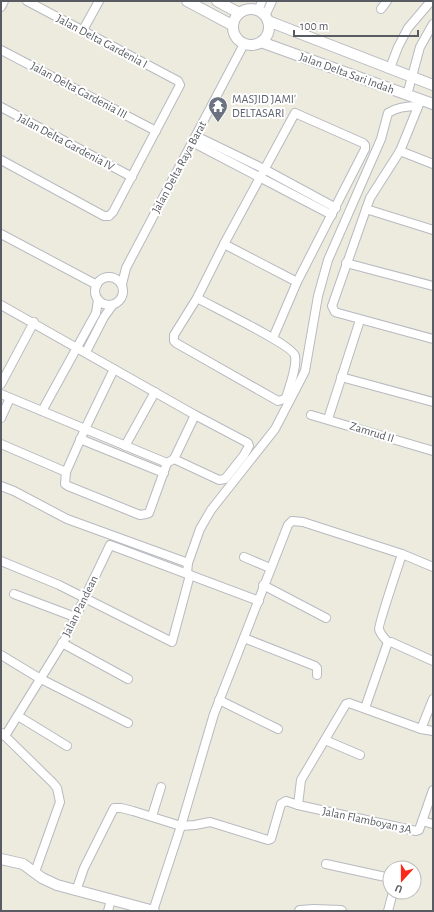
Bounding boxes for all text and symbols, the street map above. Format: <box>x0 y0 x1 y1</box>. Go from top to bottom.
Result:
street label: Jalan Delta Gardenia I <box>55 12 149 70</box>
scale bar <box>294 12 418 38</box>
text: 100 m <box>300 20 328 32</box>
street label: Jalan Delta Sari Indah <box>298 50 396 96</box>
street label: Jalan Delta Gardenia III <box>29 59 129 121</box>
place label: MASJID JAMI' DELTASARI <box>232 93 296 119</box>
temple icon: MASJID JAMI' DELTASARI <box>207 95 229 123</box>
street label: Jalan Delta Gardenia IV <box>16 111 117 173</box>
street label: Jalan Delta Raya Barat <box>150 119 209 216</box>
street label: Zamrud II <box>348 420 396 444</box>
street label: Jalan Pandean <box>60 573 100 639</box>
street label: Jalan Flamboyan 3A <box>321 805 413 836</box>
north arrow <box>382 860 422 900</box>
text: U <box>393 882 404 895</box>

